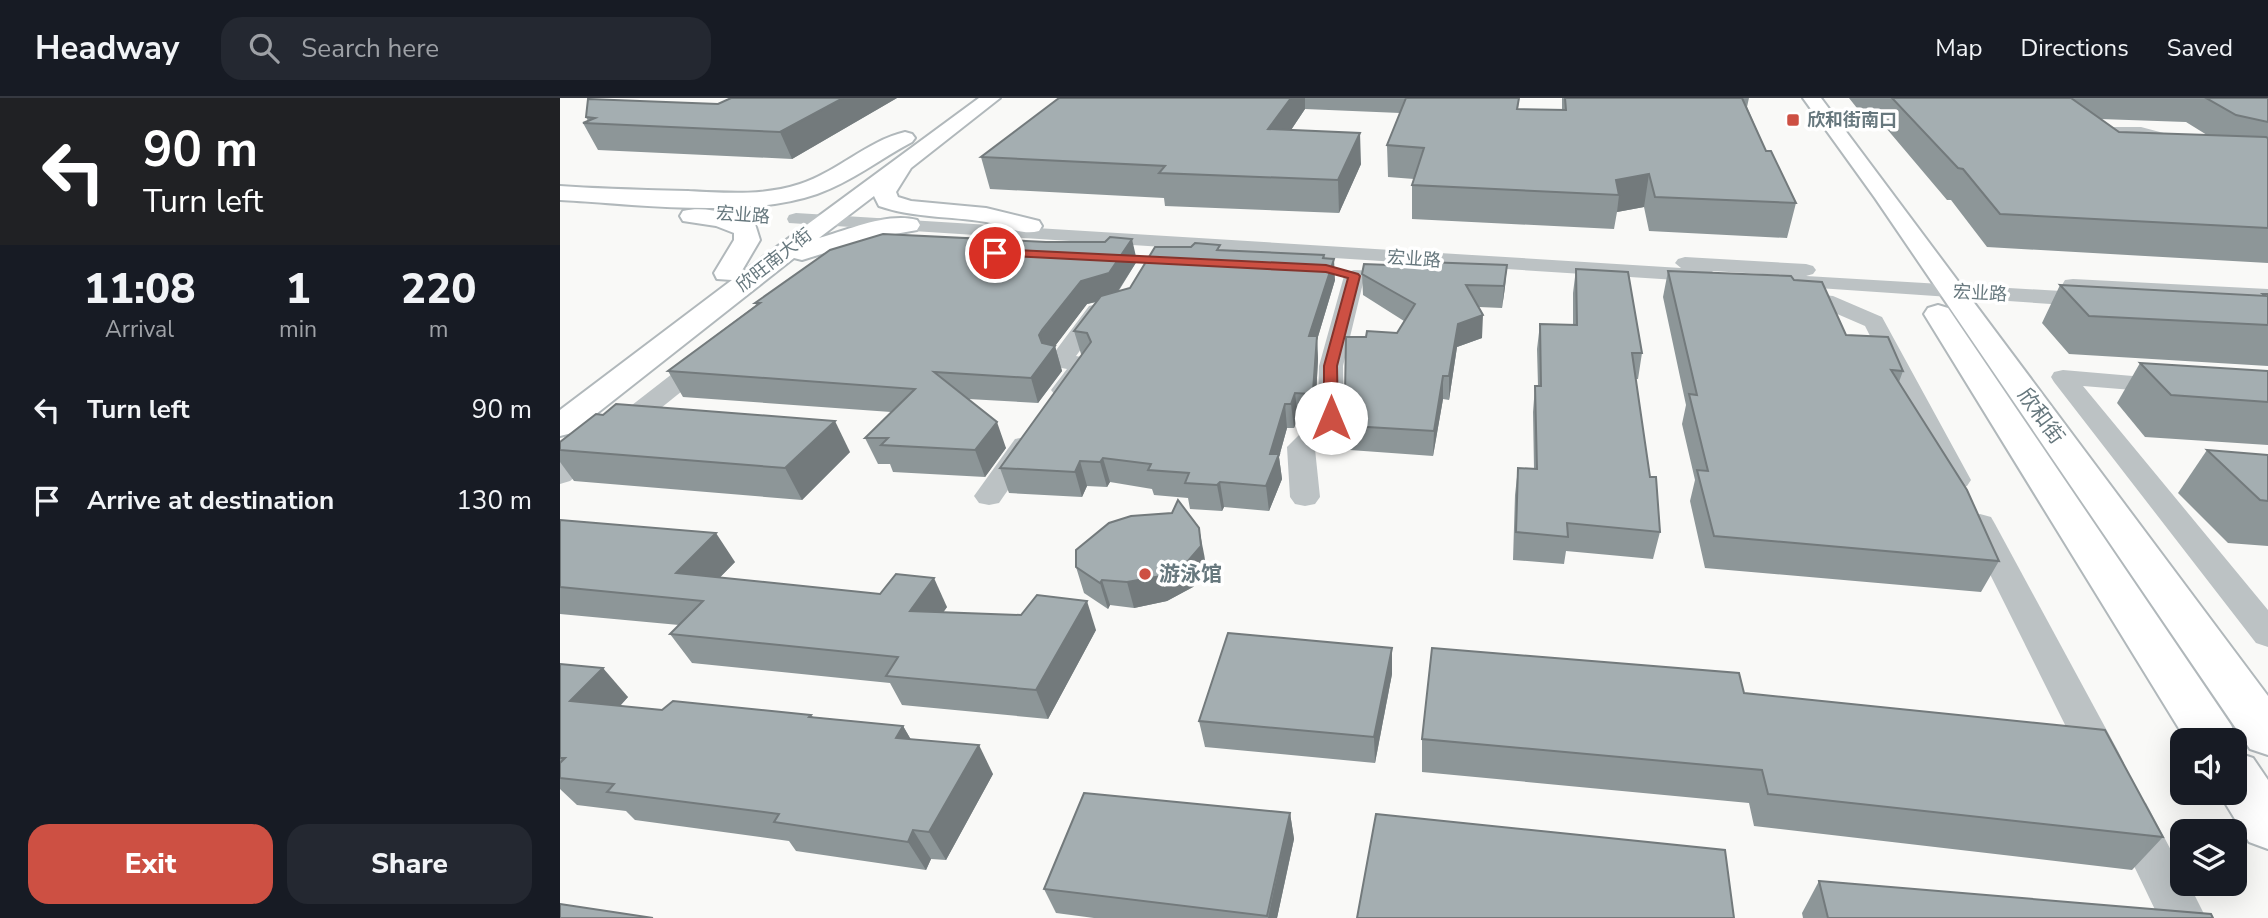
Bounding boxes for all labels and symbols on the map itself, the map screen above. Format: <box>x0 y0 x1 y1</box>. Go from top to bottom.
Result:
place label: 欣和街南口 <box>1807 108 1897 132</box>
marker: 欣和街南口 <box>1785 112 1801 128</box>
street label: 宏业路 <box>715 201 771 229</box>
street label: 欣旺南大街 <box>731 223 817 297</box>
pin <box>965 223 1025 283</box>
street label: 宏业路 <box>1386 245 1442 273</box>
street label: 宏业路 <box>1952 280 2008 306</box>
position arrow <box>1294 381 1368 455</box>
street label: 欣和街 <box>2011 382 2071 450</box>
place label: 游泳馆 <box>1159 560 1222 588</box>
marker: 游泳馆 <box>1137 566 1153 582</box>

